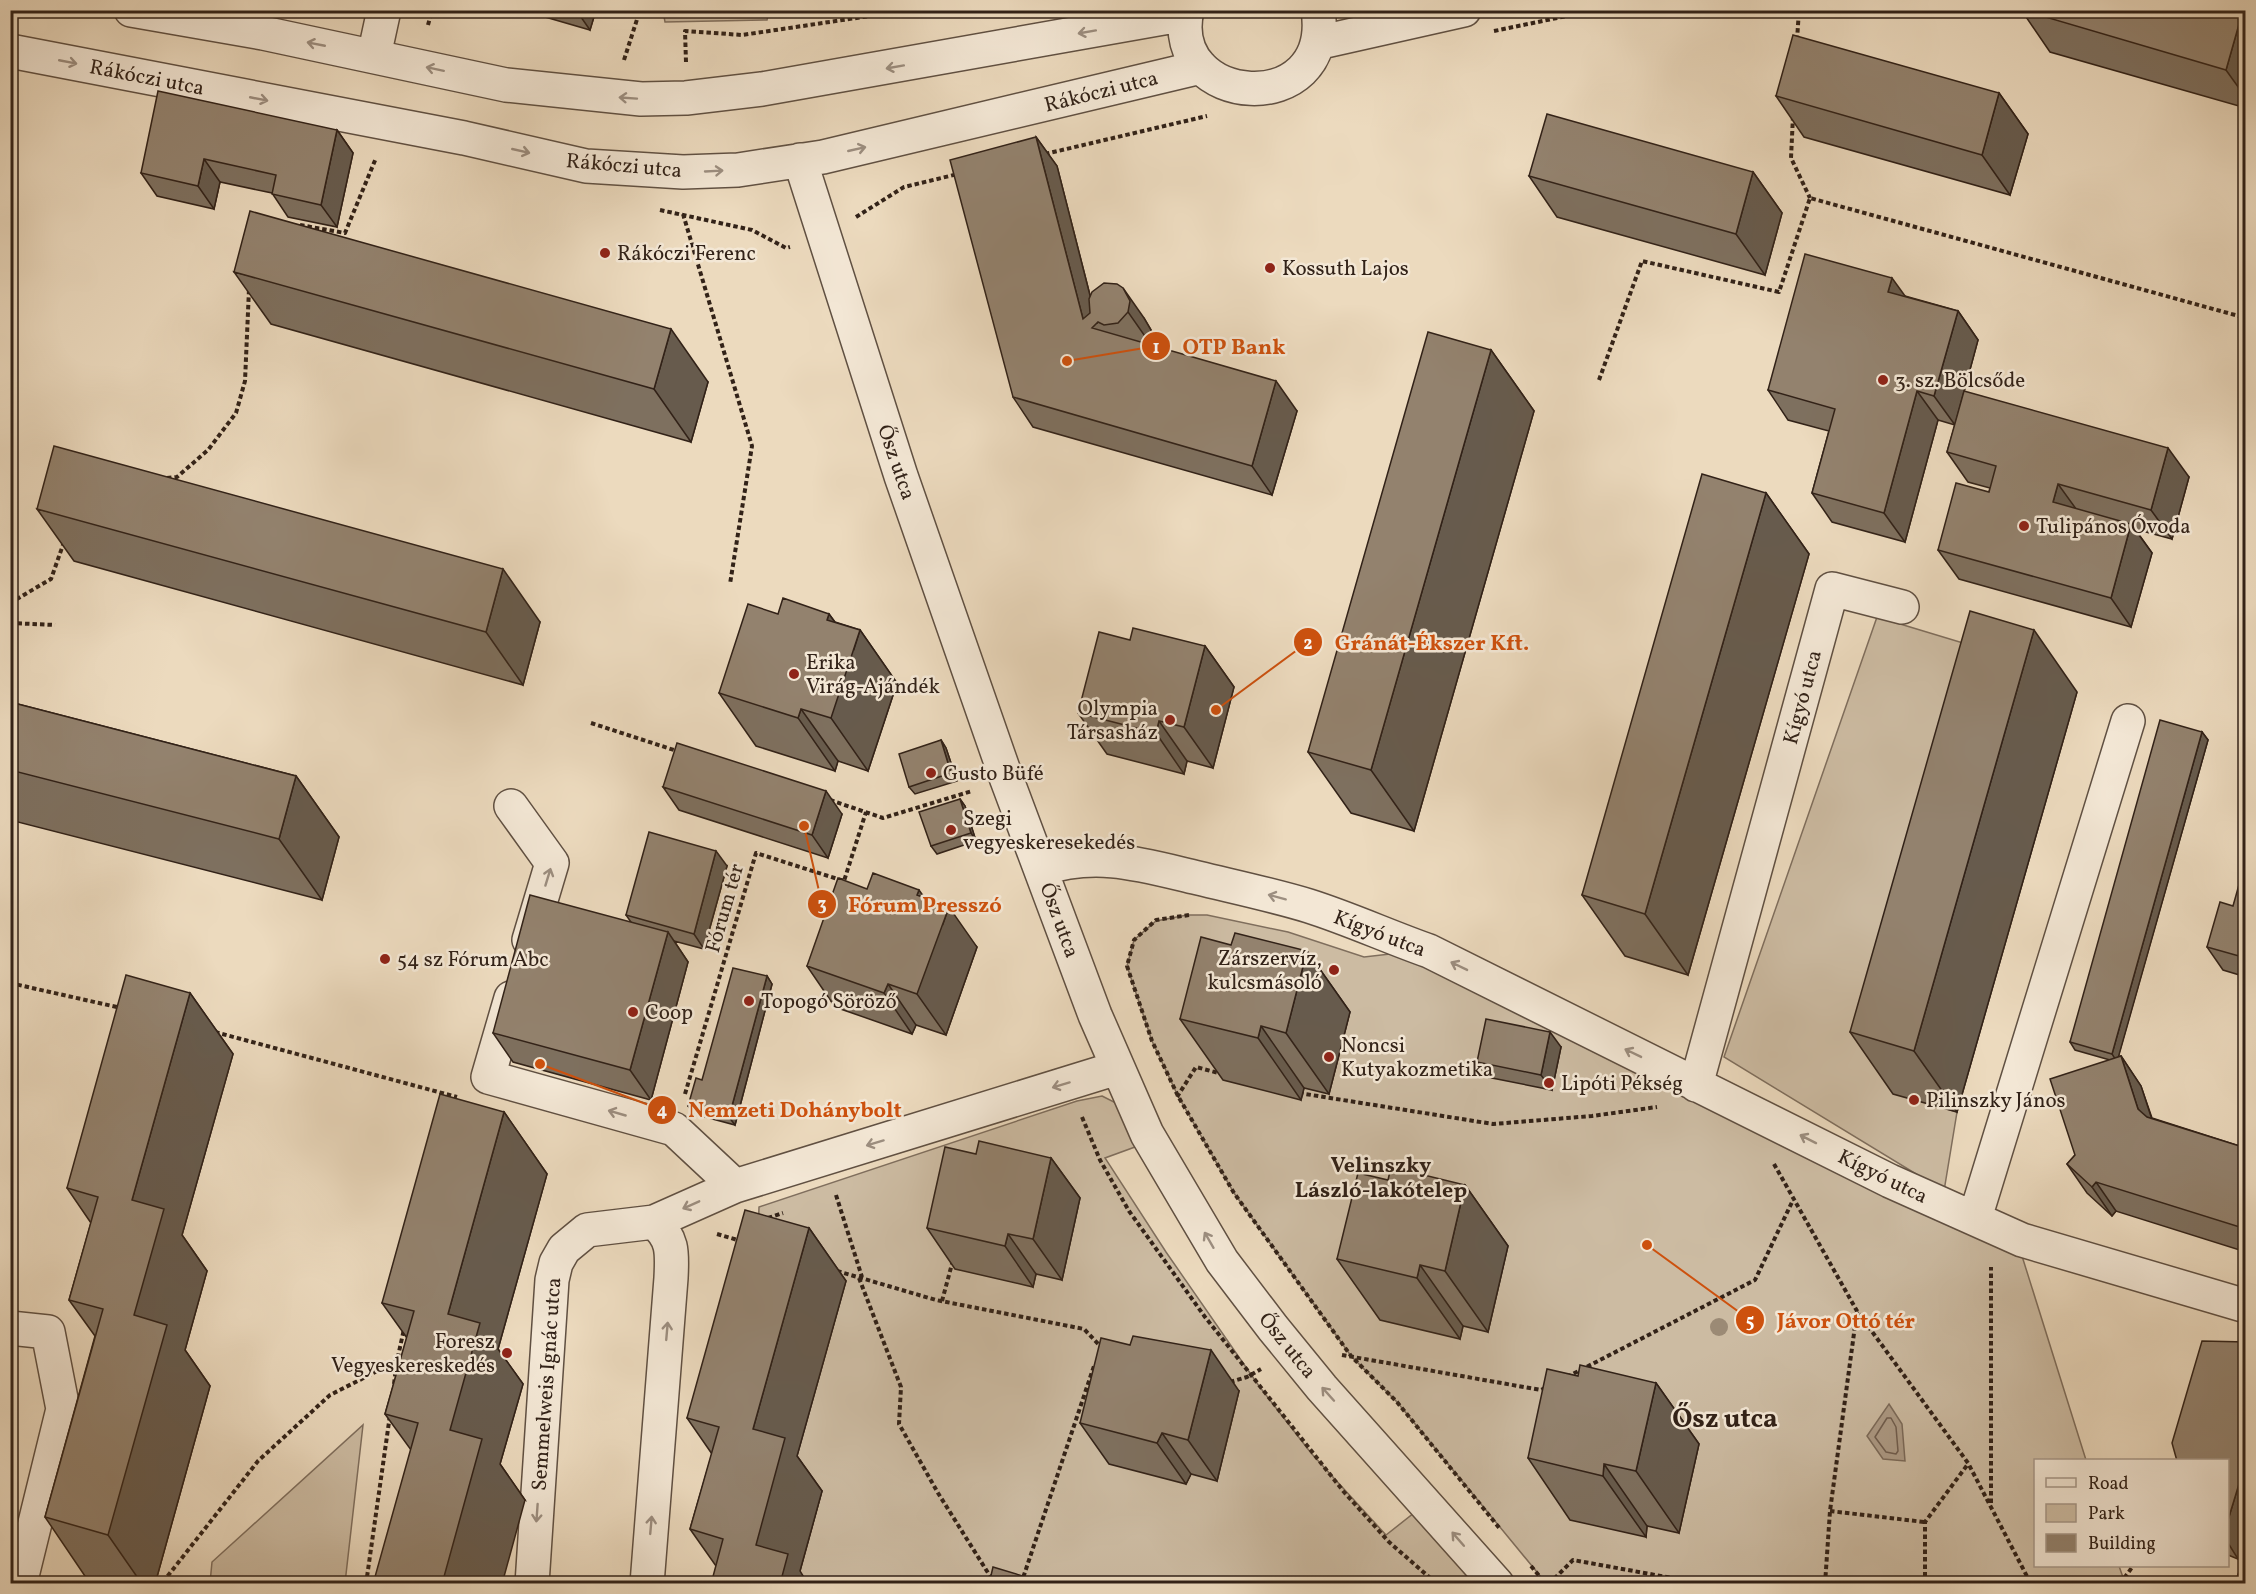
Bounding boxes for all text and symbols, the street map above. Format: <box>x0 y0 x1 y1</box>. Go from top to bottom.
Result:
one-way arrow <box>1077 27 1097 38</box>
one-way arrow <box>307 38 327 49</box>
street label: Rákóczi utca <box>87 53 207 104</box>
one-way arrow <box>58 57 77 68</box>
one-way arrow <box>886 62 905 73</box>
one-way arrow <box>426 63 445 75</box>
street label: Rákóczi utca <box>1041 64 1161 121</box>
one-way arrow <box>618 92 638 103</box>
one-way arrow <box>249 94 269 105</box>
one-way arrow <box>848 142 867 154</box>
one-way arrow <box>512 146 531 158</box>
street label: Rákóczi utca <box>565 147 683 186</box>
one-way arrow <box>704 165 724 176</box>
place label: Rákóczi Ferenc <box>617 240 756 269</box>
marker: Rákóczi Ferenc <box>598 246 612 260</box>
place label: Kossuth Lajos <box>1282 255 1409 284</box>
marker: Kossuth Lajos <box>1263 261 1277 275</box>
callout: OTP Bank <box>1141 326 1298 366</box>
text: OTP Bank <box>1182 333 1286 364</box>
text: 1 <box>1152 336 1160 361</box>
place label: 3. sz. Bölcsőde <box>1895 367 2025 396</box>
marker: 3. sz. Bölcsőde <box>1876 373 1890 387</box>
street label: Ősz utca <box>869 421 922 504</box>
place label: Tulipános Óvoda <box>2036 513 2191 542</box>
marker: Tulipános Óvoda <box>2017 519 2031 533</box>
callout: Gránát-Ékszer Kft. <box>1293 622 1541 662</box>
text: Gránát-Ékszer Kft. <box>1335 629 1529 660</box>
text: 2 <box>1303 632 1313 657</box>
street label: Kígyó utca <box>1777 647 1830 748</box>
place label: Erika Virág-Ajándék <box>806 649 941 702</box>
marker: Erika Virág-Ajándék <box>787 667 801 681</box>
place label: Olympia Társasház <box>1067 695 1158 748</box>
marker: Olympia Társasház <box>1163 713 1177 727</box>
place label: Gusto Büfé <box>943 760 1044 789</box>
marker: Gusto Büfé <box>924 766 938 780</box>
place label: Szegi vegyeskeresekedés <box>963 805 1135 858</box>
marker: Szegi vegyeskeresekedés <box>944 823 958 837</box>
street label: Fórum tér <box>699 860 752 956</box>
one-way arrow <box>543 868 554 887</box>
street label: Ősz utca <box>1032 879 1086 962</box>
callout: Fórum Presszó <box>807 884 1014 924</box>
text: Fórum Presszó <box>848 891 1002 922</box>
one-way arrow <box>1267 891 1286 903</box>
text: 3 <box>817 893 827 918</box>
street label: Kígyó utca <box>1329 904 1430 965</box>
place label: Zárszervíz, kulcsmásoló <box>1208 945 1322 998</box>
place label: 54 sz Fórum Abc <box>397 946 549 975</box>
marker: 54 sz Fórum Abc <box>378 952 392 966</box>
one-way arrow <box>1450 960 1468 971</box>
marker: Zárszervíz, kulcsmásoló <box>1327 963 1341 977</box>
place label: Topogó Söröző <box>761 988 897 1017</box>
marker: Topogó Söröző <box>742 994 756 1008</box>
place label: Coop <box>645 999 693 1028</box>
marker: Coop <box>626 1005 640 1019</box>
place label: Noncsi Kutyakozmetika <box>1341 1032 1493 1085</box>
one-way arrow <box>1625 1046 1643 1058</box>
marker: Noncsi Kutyakozmetika <box>1322 1050 1336 1064</box>
place label: Lipóti Pékség <box>1561 1070 1683 1099</box>
marker: Lipóti Pékség <box>1542 1076 1556 1090</box>
one-way arrow <box>1052 1080 1071 1091</box>
place label: Pilinszky János <box>1926 1087 2066 1116</box>
callout: Nemzeti Dohánybolt <box>647 1090 914 1130</box>
marker: Pilinszky János <box>1907 1093 1921 1107</box>
text: Nemzeti Dohánybolt <box>688 1096 902 1127</box>
text: 4 <box>657 1099 668 1124</box>
one-way arrow <box>608 1107 627 1118</box>
one-way arrow <box>1799 1133 1817 1145</box>
one-way arrow <box>866 1138 885 1149</box>
street label: Kígyó utca <box>1833 1143 1932 1212</box>
district label: Velinszky László-lakótelep <box>1295 1151 1467 1207</box>
one-way arrow <box>682 1200 700 1212</box>
one-way arrow <box>1203 1232 1215 1249</box>
street label: Semmelweis Ignác utca <box>526 1276 569 1492</box>
callout: Jávor Ottó tér <box>1735 1300 1927 1340</box>
street label: Ősz utca <box>1251 1307 1323 1385</box>
text: Jávor Ottó tér <box>1776 1307 1916 1338</box>
text: 5 <box>1746 1310 1754 1335</box>
one-way arrow <box>662 1321 673 1341</box>
place label: Foresz Vegyeskereskedés <box>331 1328 495 1381</box>
marker: Foresz Vegyeskereskedés <box>500 1346 514 1360</box>
one-way arrow <box>1321 1387 1335 1402</box>
district label: Ősz utca <box>1672 1401 1778 1439</box>
legend <box>2034 1459 2229 1567</box>
text: Road <box>2088 1472 2129 1497</box>
text: Park <box>2088 1502 2125 1527</box>
one-way arrow <box>531 1503 542 1523</box>
one-way arrow <box>646 1516 657 1536</box>
one-way arrow <box>1451 1532 1465 1547</box>
text: Building <box>2088 1532 2156 1557</box>

